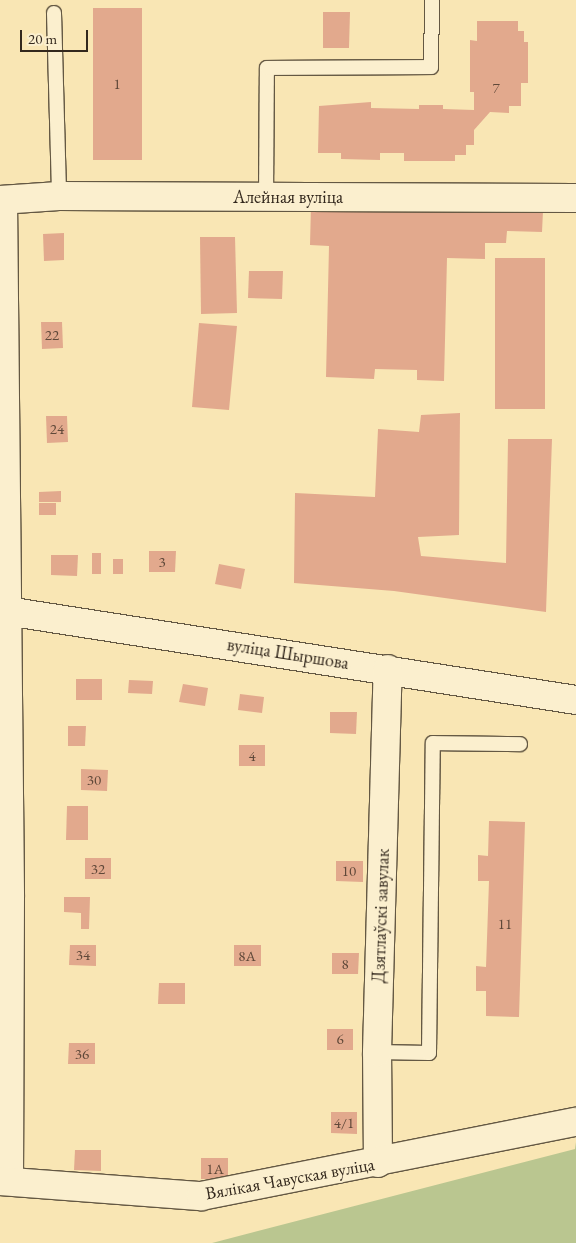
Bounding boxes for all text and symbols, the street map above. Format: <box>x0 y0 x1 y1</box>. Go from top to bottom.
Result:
scale bar <box>22 20 90 52</box>
text: 20 m <box>28 29 57 48</box>
house number: 1 <box>113 75 121 93</box>
house number: 7 <box>492 79 500 97</box>
street label: Алейная вуліца <box>233 186 343 208</box>
house number: 22 <box>45 326 59 344</box>
house number: 24 <box>50 420 64 438</box>
house number: 3 <box>158 553 166 571</box>
street label: вуліца Шыршова <box>226 634 350 674</box>
house number: 4 <box>248 747 256 765</box>
house number: 30 <box>87 771 101 789</box>
street label: Дзятлаўскі завулак <box>368 848 394 984</box>
house number: 32 <box>91 860 105 878</box>
house number: 10 <box>342 862 356 880</box>
house number: 11 <box>498 915 512 933</box>
house number: 34 <box>76 946 90 964</box>
house number: 8А <box>238 947 256 965</box>
house number: 8 <box>341 955 349 973</box>
house number: 6 <box>336 1030 344 1048</box>
house number: 36 <box>75 1045 89 1063</box>
house number: 4/1 <box>334 1114 354 1132</box>
street label: Вялікая Чавуская вуліца <box>204 1153 376 1205</box>
house number: 1А <box>206 1160 224 1178</box>

